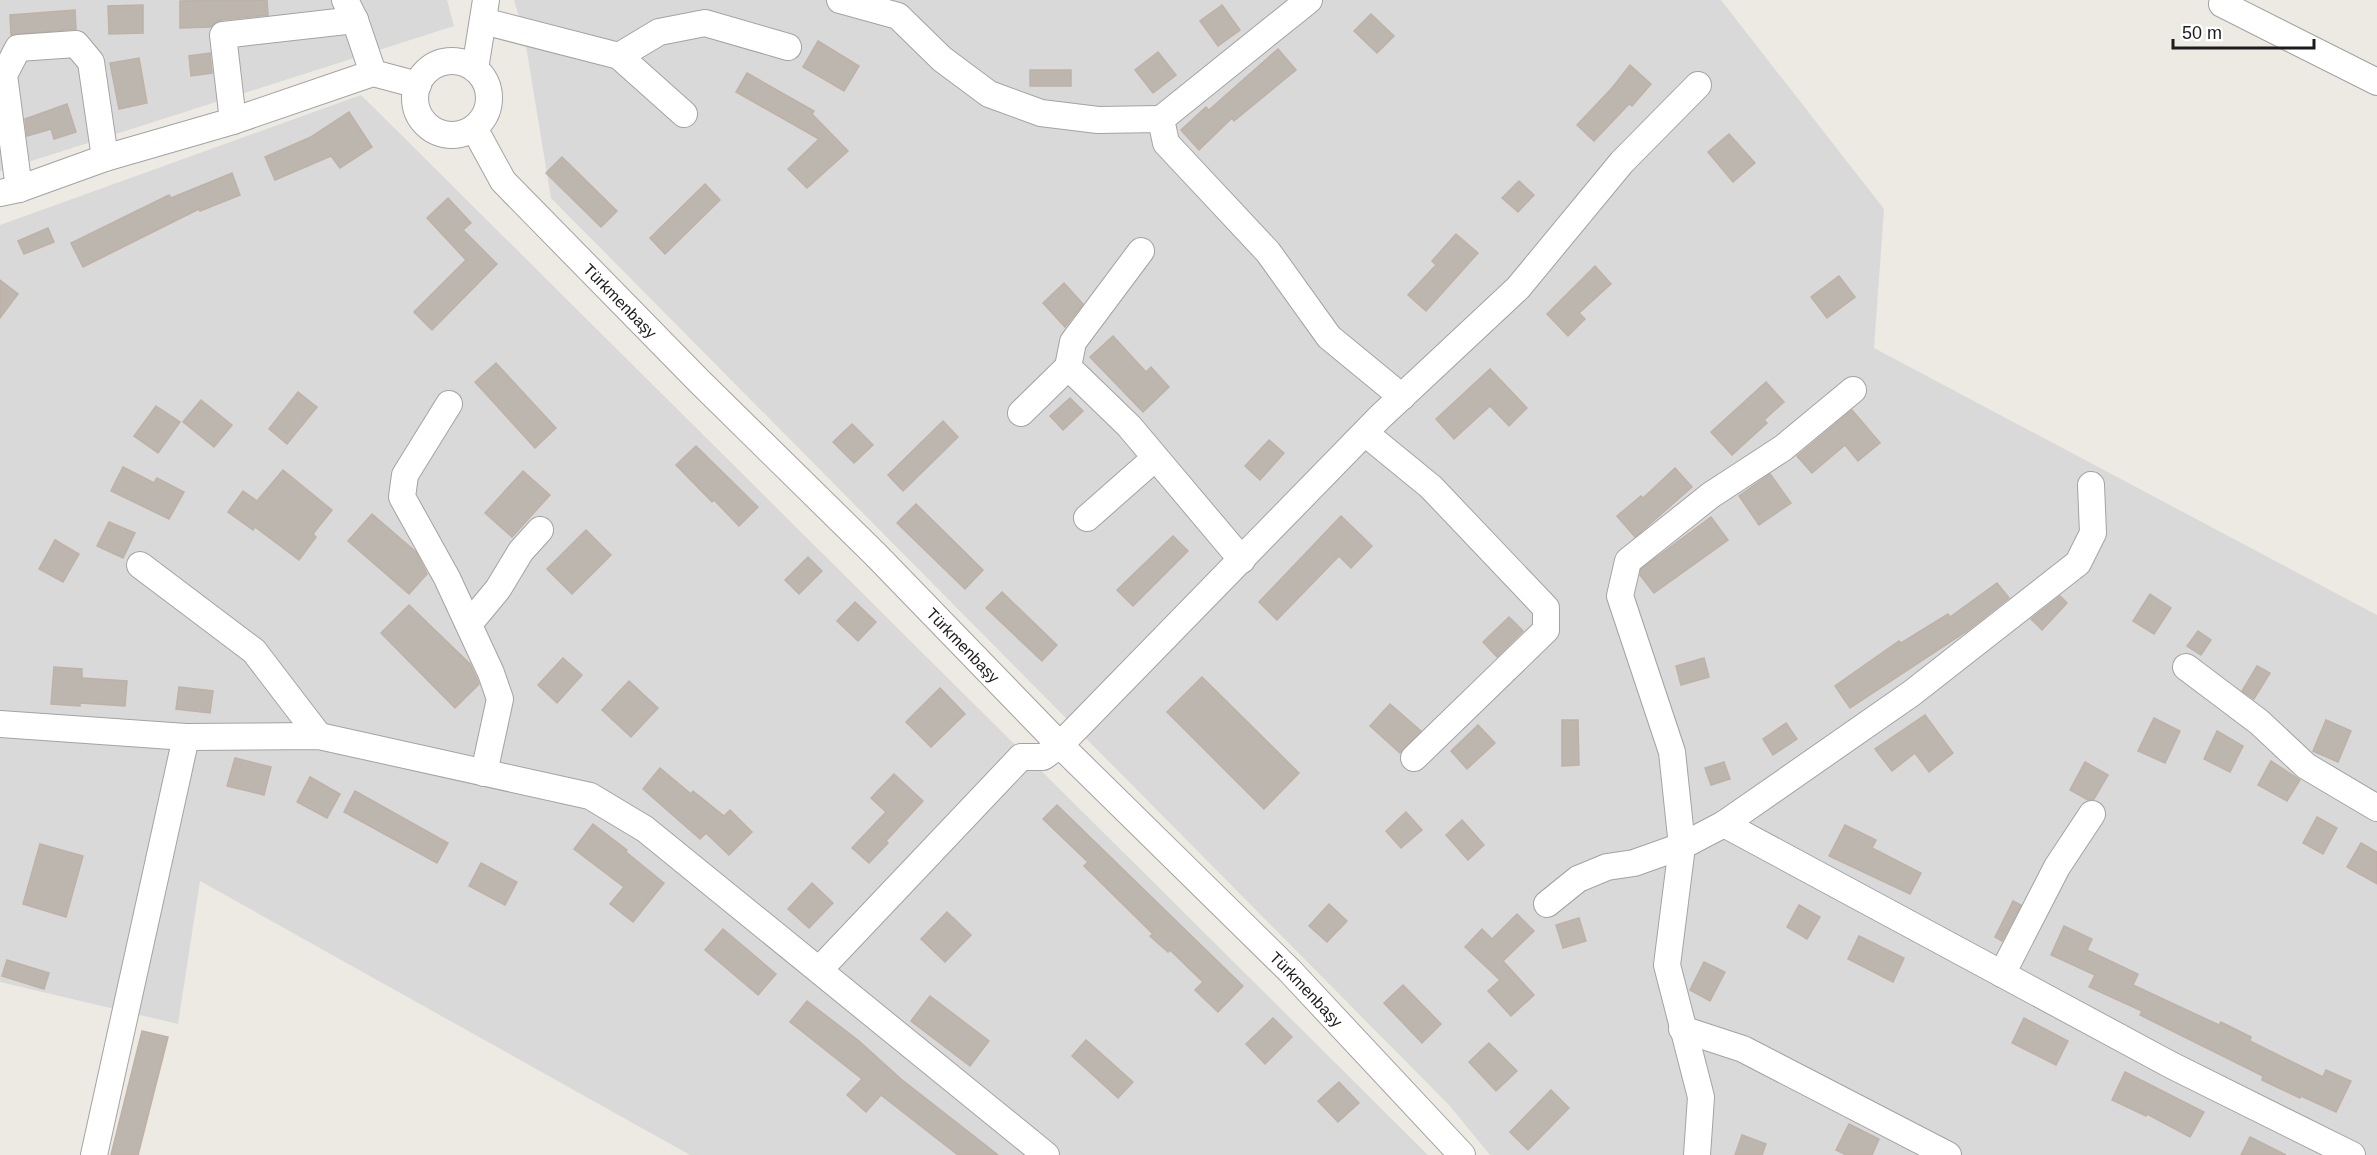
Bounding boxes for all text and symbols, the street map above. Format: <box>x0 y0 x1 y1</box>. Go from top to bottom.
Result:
scale bar <box>2173 12 2314 50</box>
text: 50 m <box>2182 23 2222 43</box>
street label: Türkmenbaşy <box>580 260 660 342</box>
street label: Türkmenbaşy <box>923 605 1003 686</box>
street label: Türkmenbaşy <box>1267 948 1346 1030</box>

